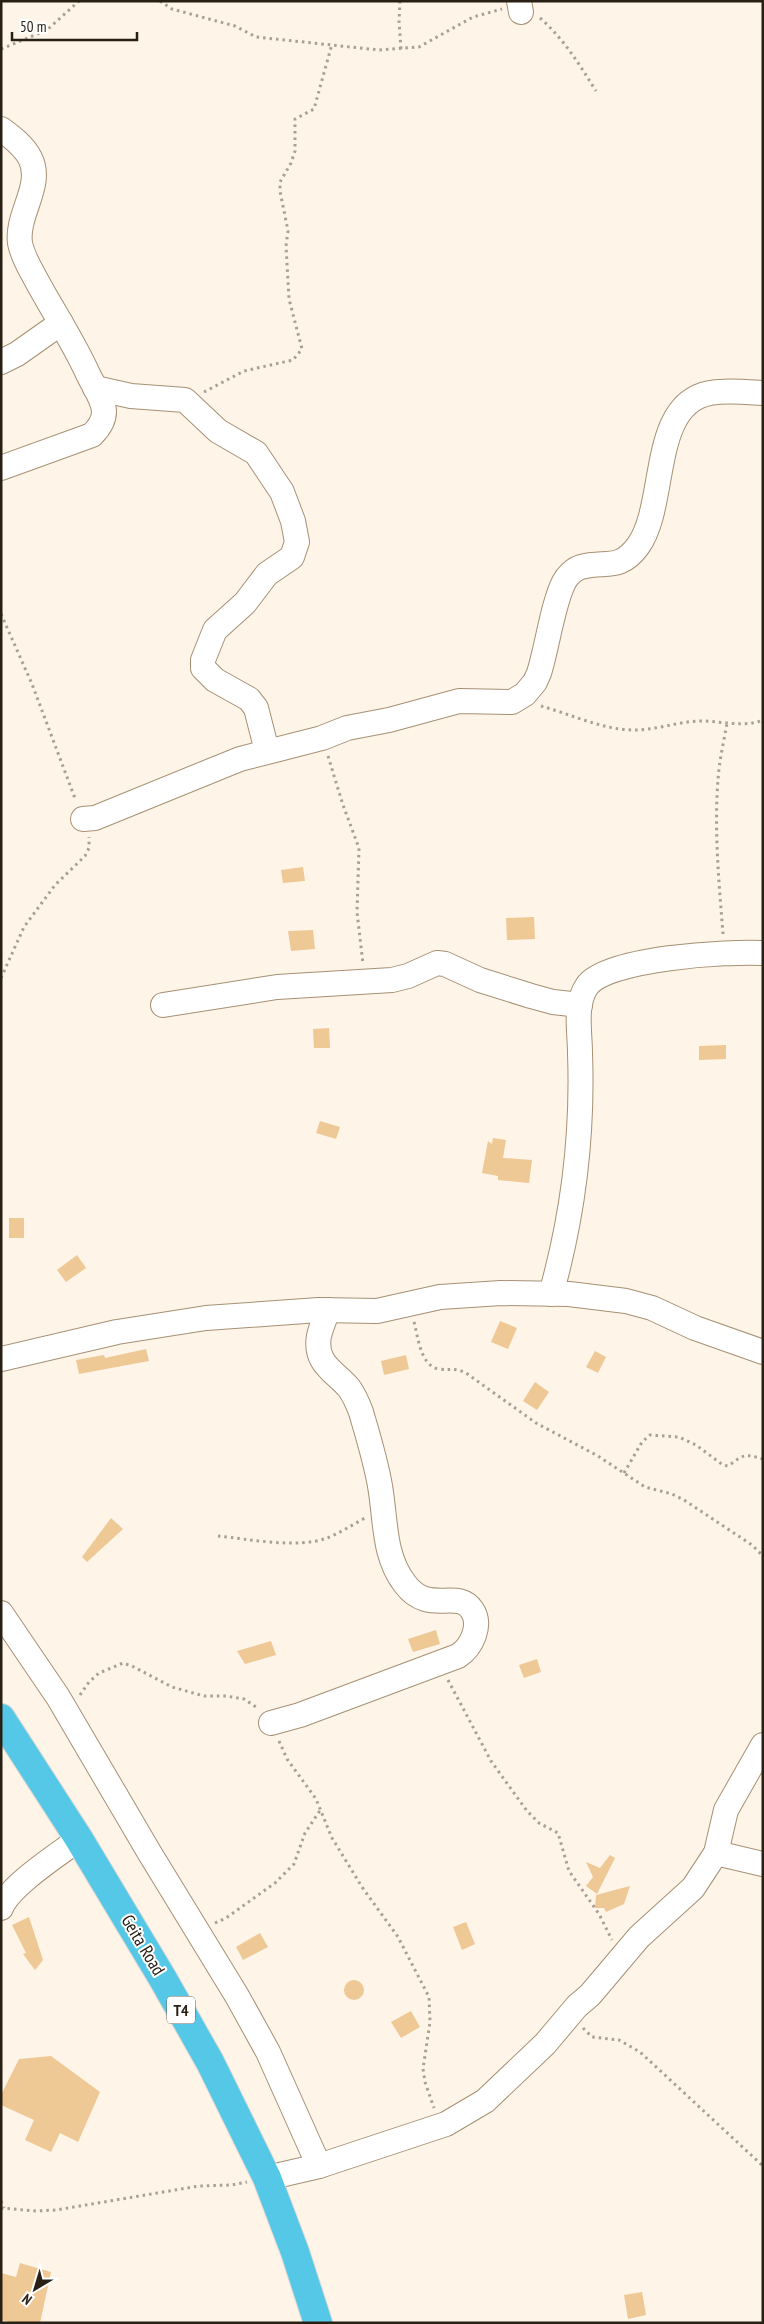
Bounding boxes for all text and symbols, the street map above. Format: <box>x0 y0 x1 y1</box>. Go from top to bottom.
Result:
scale bar <box>12 10 138 42</box>
text: 50 m <box>20 17 46 36</box>
street label: Geita Road <box>116 1910 171 1979</box>
road number: T4 <box>167 1996 195 2024</box>
north arrow <box>10 2264 60 2314</box>
text: N <box>18 2290 36 2309</box>

